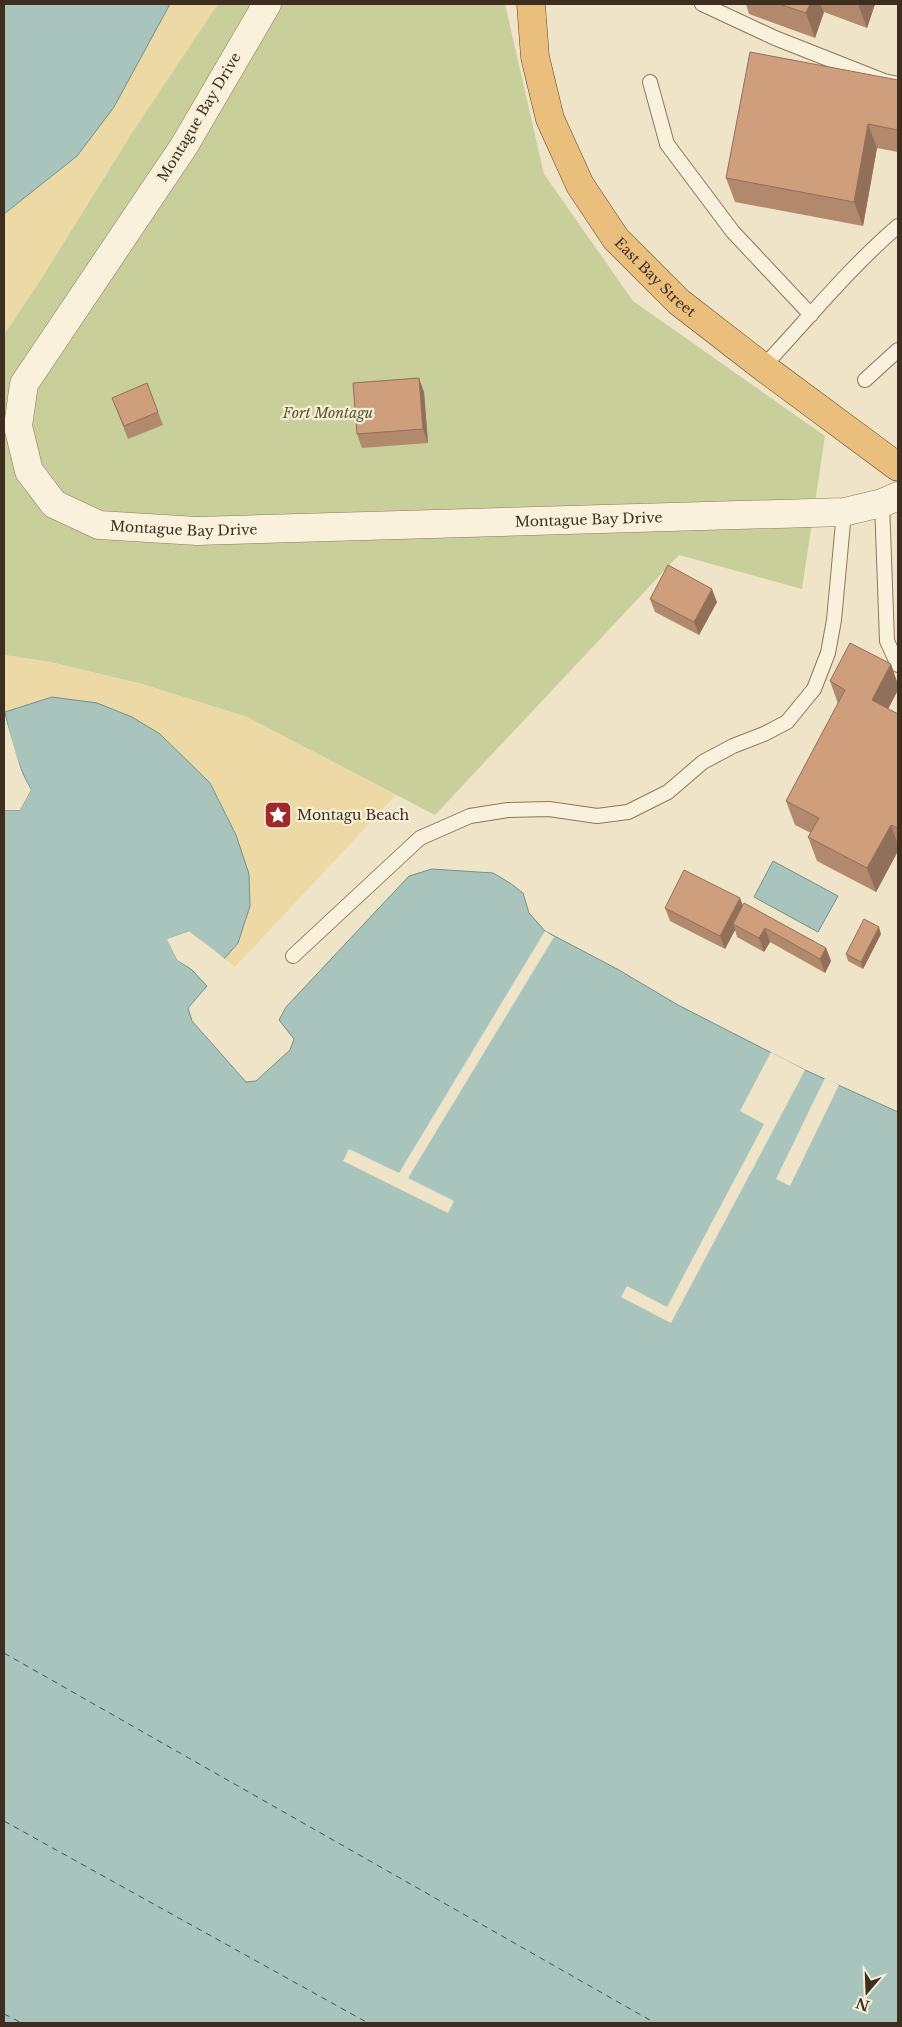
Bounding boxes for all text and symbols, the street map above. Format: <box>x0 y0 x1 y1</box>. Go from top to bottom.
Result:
street label: Montague Bay Drive <box>153 49 245 185</box>
street label: East Bay Street <box>611 234 700 321</box>
park label: Fort Montagu <box>282 404 373 422</box>
street label: Montague Bay Drive <box>515 508 663 531</box>
street label: Montague Bay Drive <box>110 517 258 540</box>
place icon: Montagu Beach <box>263 800 293 830</box>
place label: Montagu Beach <box>297 806 410 824</box>
north arrow <box>842 1967 892 2017</box>
text: N <box>854 1994 872 2015</box>

